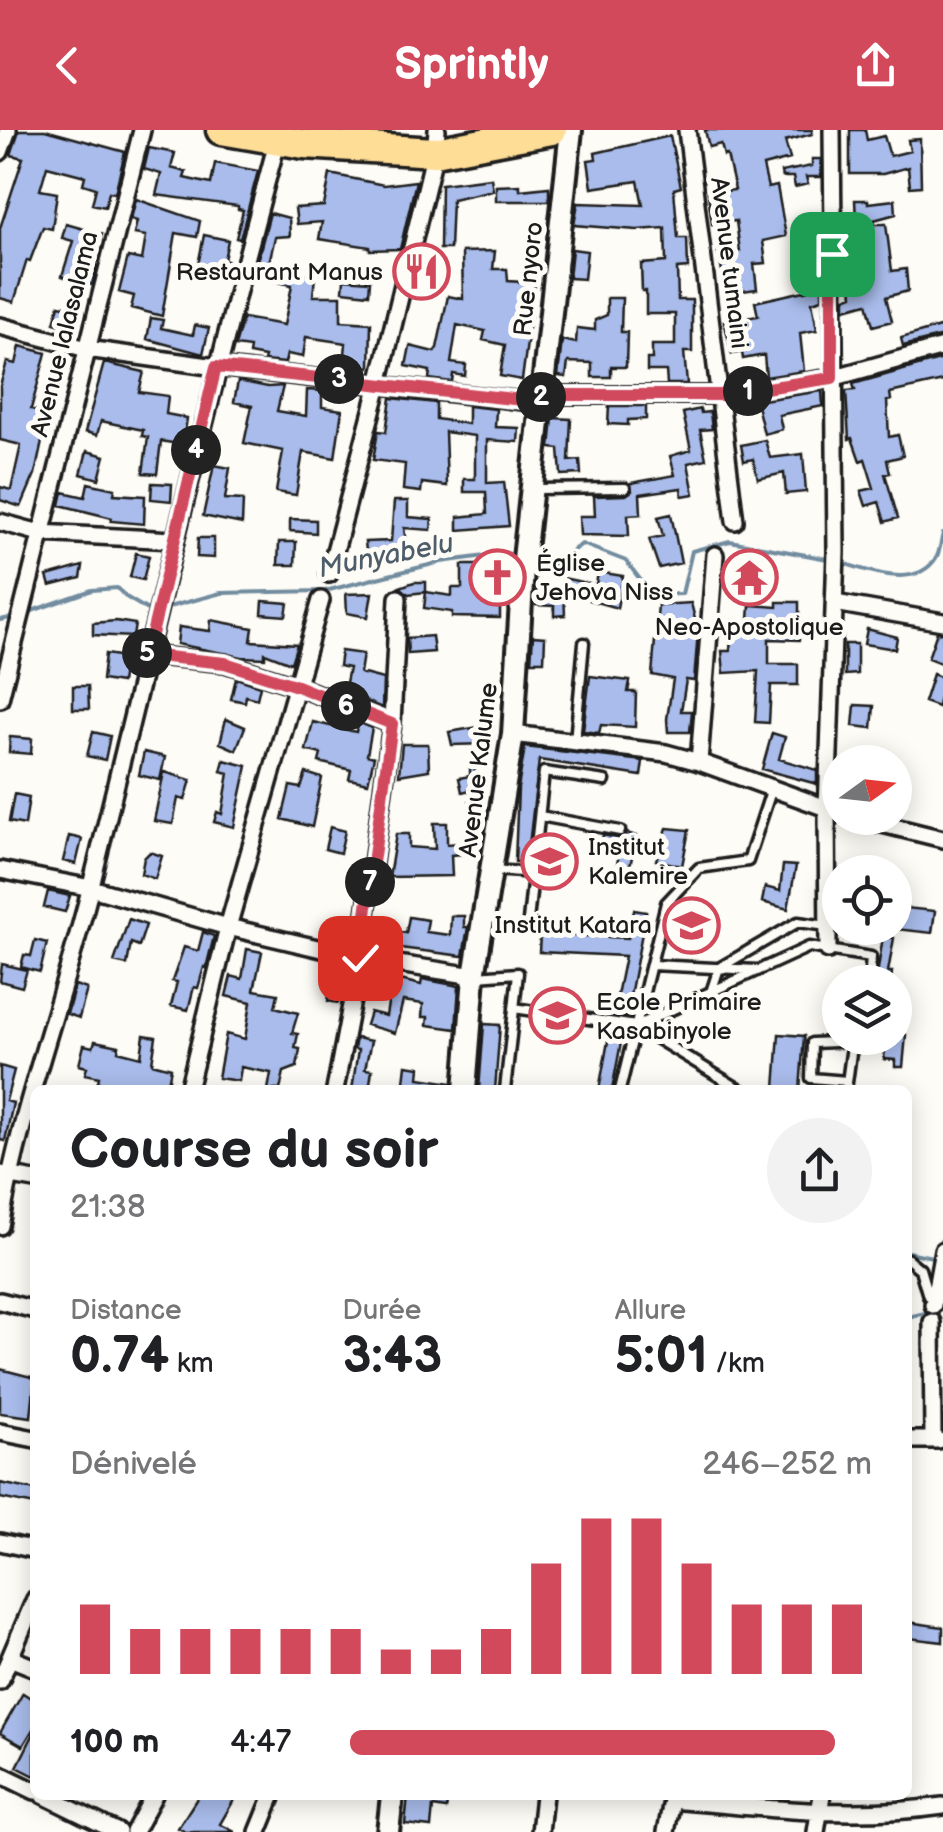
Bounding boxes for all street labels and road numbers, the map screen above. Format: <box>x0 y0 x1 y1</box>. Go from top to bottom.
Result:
street label: Avenue tumaini <box>703 175 755 351</box>
street label: Rue nyoro <box>508 220 550 338</box>
street label: Avenue lalasalama <box>24 228 106 440</box>
street label: Avenue Kalume <box>453 681 505 859</box>

